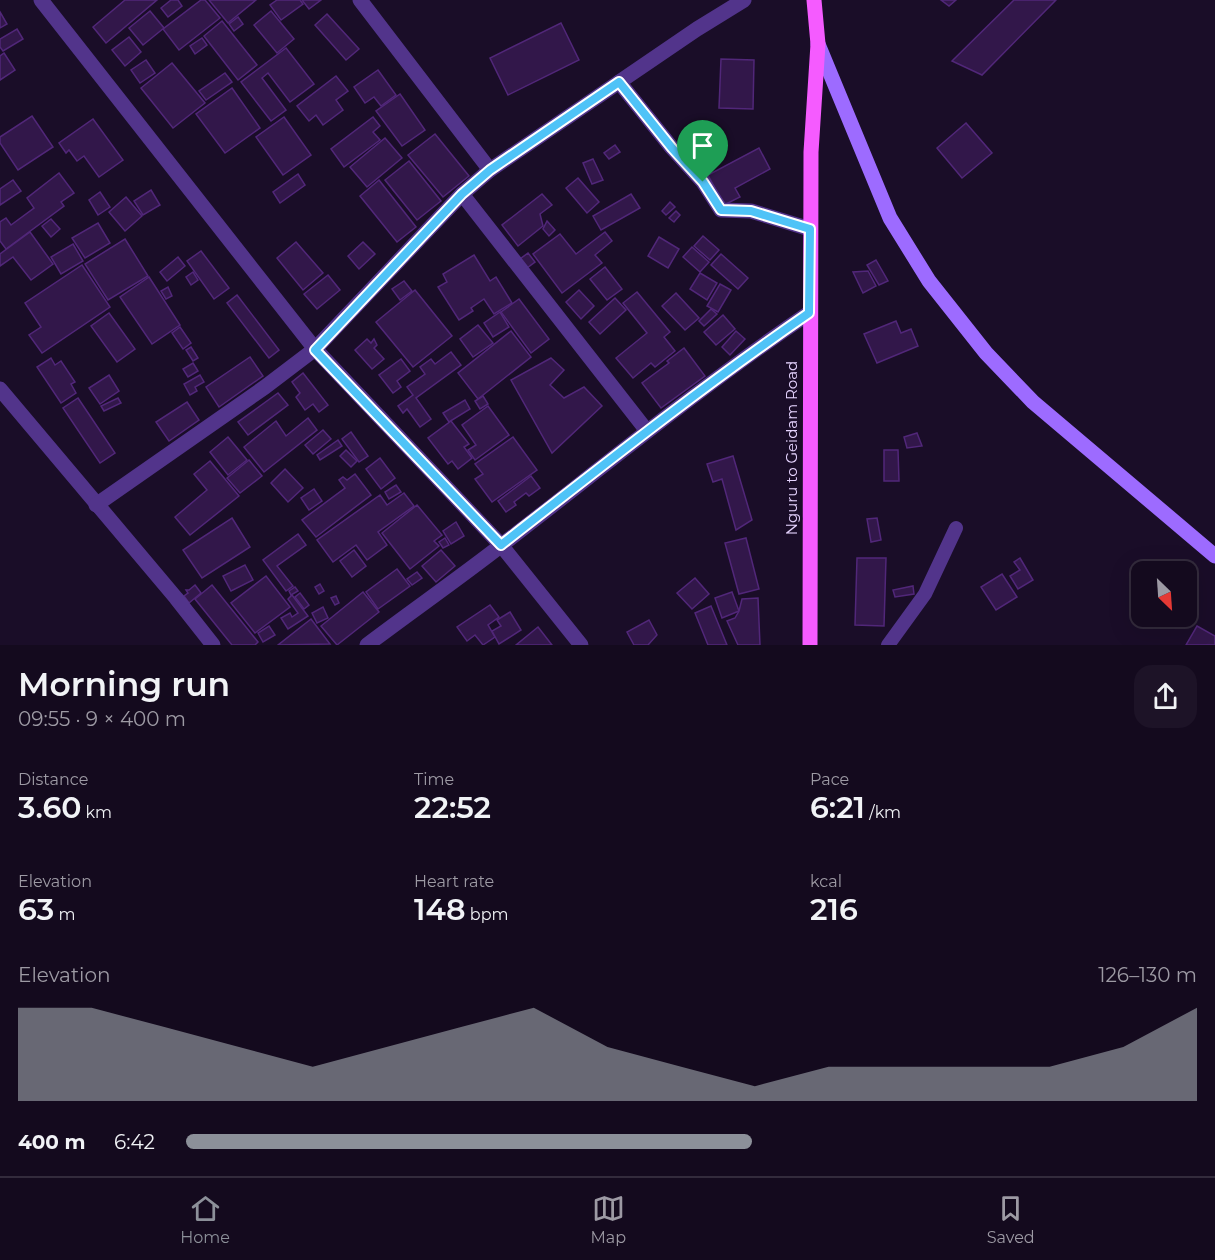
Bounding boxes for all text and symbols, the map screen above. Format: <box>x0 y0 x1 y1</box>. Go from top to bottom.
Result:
pin <box>677 120 728 182</box>
icon: arrive <box>686 129 719 162</box>
street label: Nguru to Geidam Road <box>782 361 801 535</box>
north arrow <box>1131 561 1197 627</box>
map controls <box>1131 561 1197 627</box>
text: Morning run <box>18 664 230 704</box>
button: share <box>1134 665 1197 728</box>
text: 09:55 · 9 × 400 m <box>18 707 186 731</box>
text: Distance <box>18 770 88 789</box>
text: Time <box>414 770 454 789</box>
text: Pace <box>810 770 849 789</box>
text: 3.60 <box>18 789 81 826</box>
text: 22:52 <box>414 789 491 826</box>
text: 6:21 <box>810 789 865 826</box>
text: km <box>81 803 112 822</box>
text: /km <box>865 803 901 822</box>
text: Elevation <box>18 872 92 891</box>
text: Heart rate <box>414 872 494 891</box>
text: kcal <box>810 872 842 891</box>
text: 63 <box>18 891 54 928</box>
text: 148 <box>414 891 466 928</box>
text: 216 <box>810 891 858 928</box>
text: m <box>54 905 75 924</box>
text: bpm <box>466 905 509 924</box>
text: Elevation <box>18 963 110 987</box>
text: 126–130 m <box>1098 963 1197 987</box>
text: 400 m <box>18 1130 86 1154</box>
text: 6:42 <box>114 1130 155 1154</box>
tab: Home <box>180 1192 230 1247</box>
tab: Map <box>591 1192 626 1247</box>
tab: Saved <box>987 1192 1035 1247</box>

